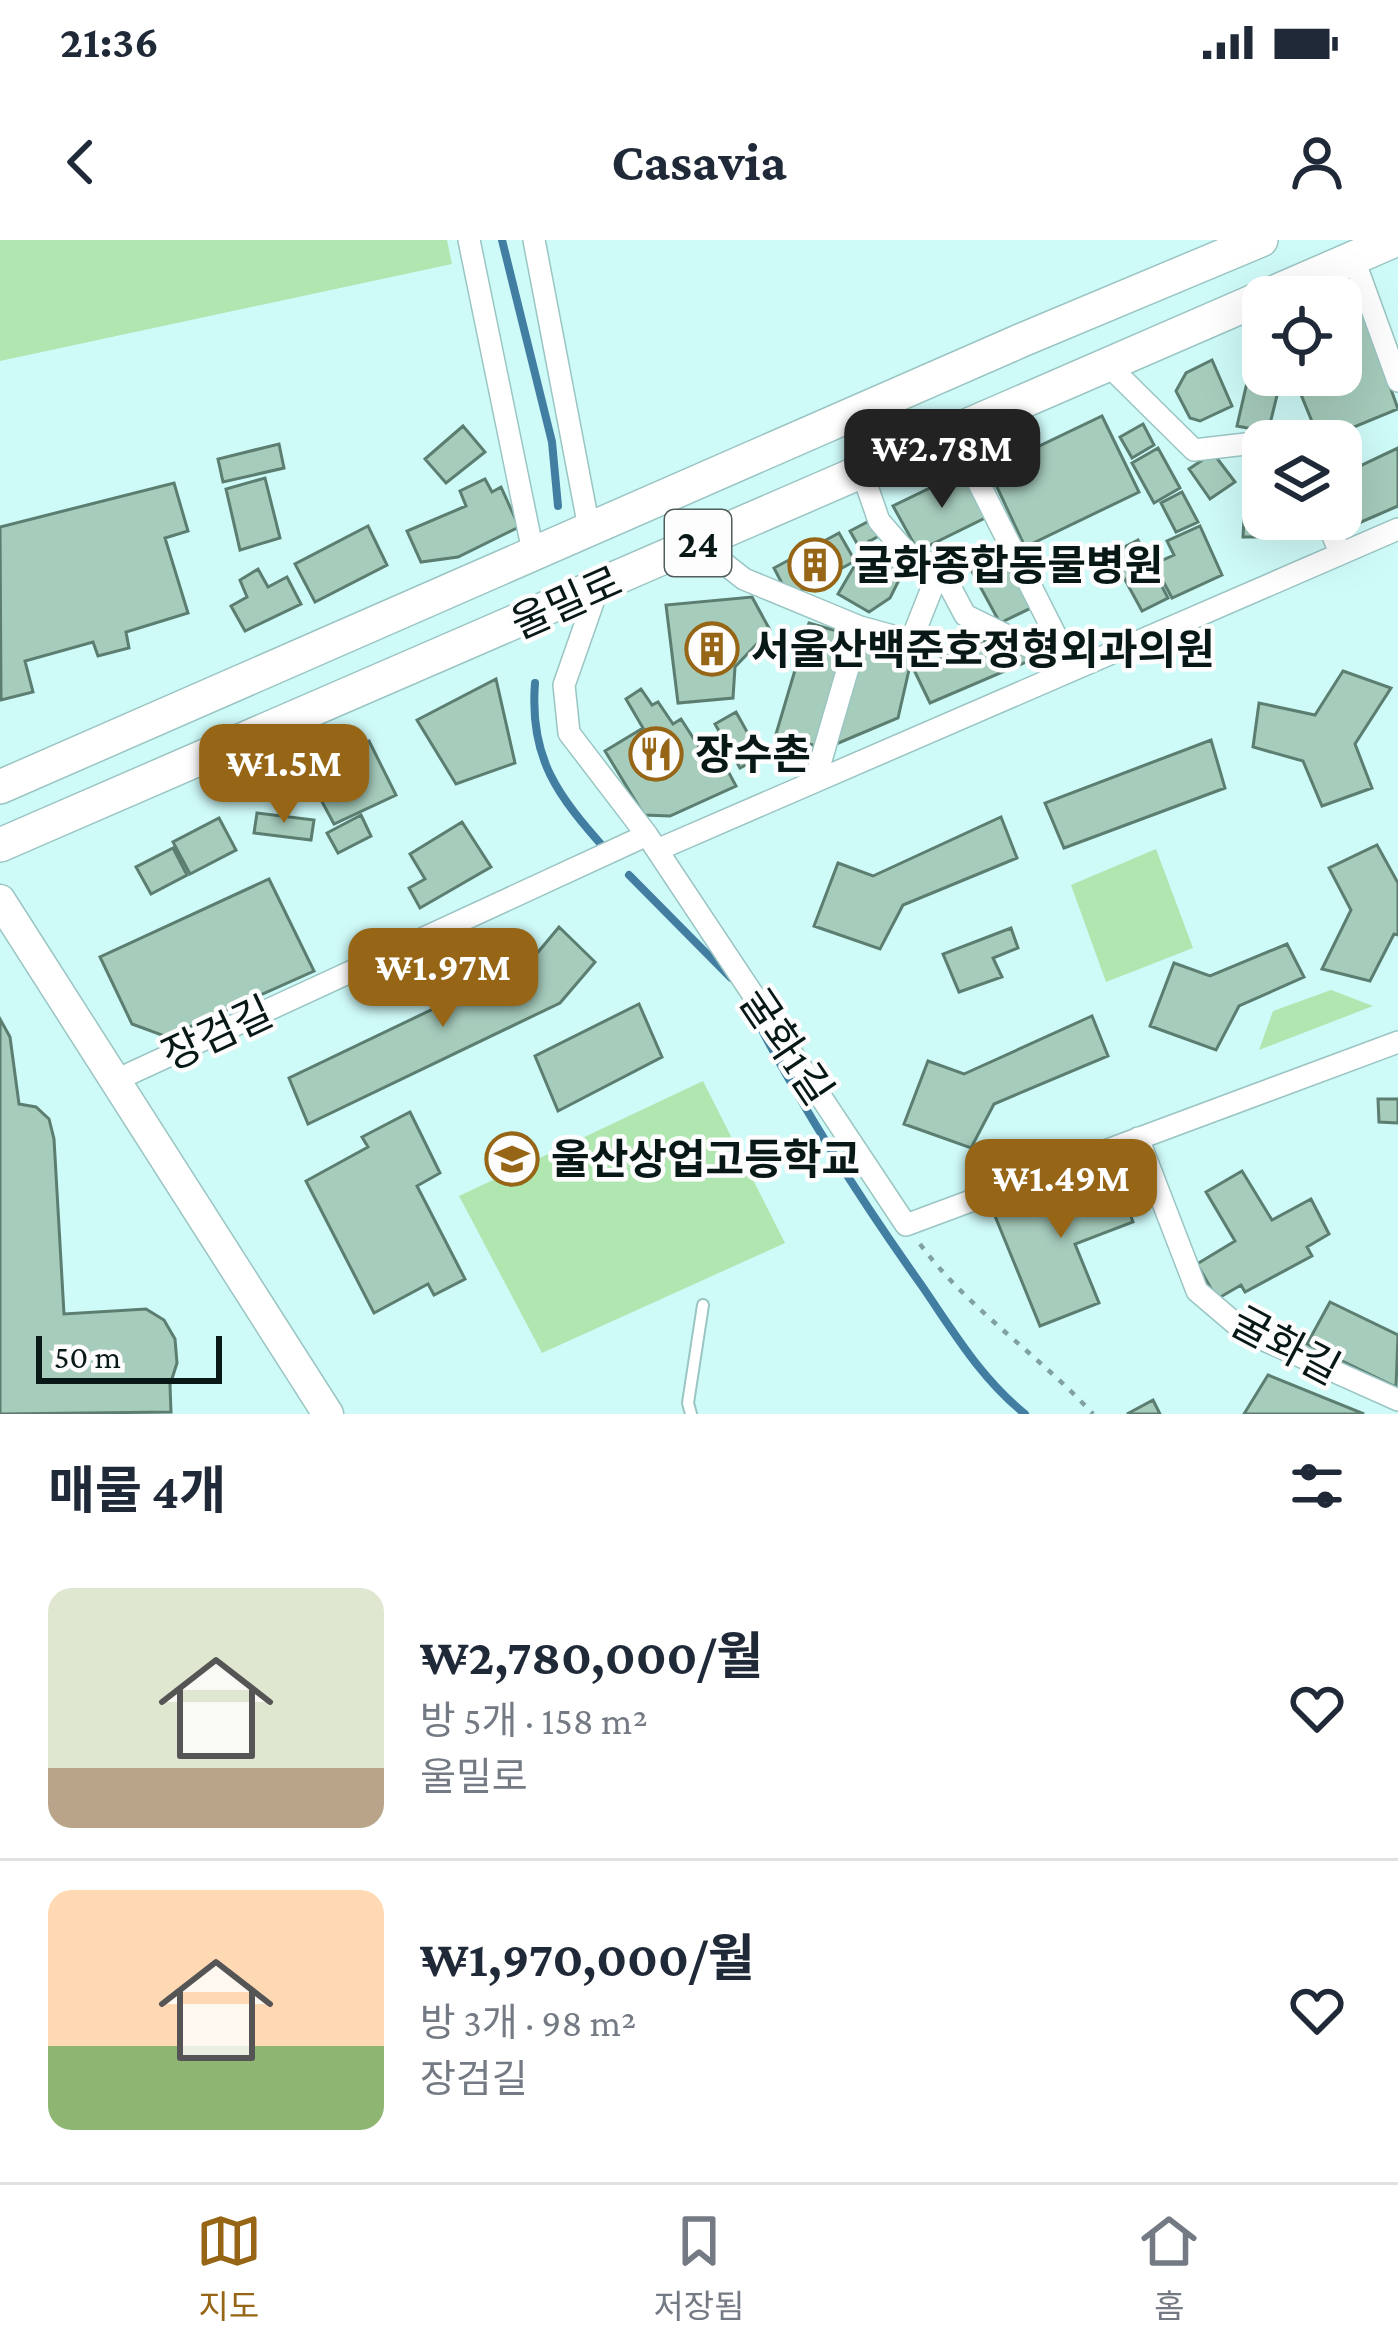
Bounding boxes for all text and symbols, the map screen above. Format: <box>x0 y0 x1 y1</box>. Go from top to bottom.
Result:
text: 21:36 <box>60 17 159 67</box>
icon: back <box>48 129 114 195</box>
icon: person <box>1284 129 1350 195</box>
text: Casavia <box>611 132 787 192</box>
map controls <box>1242 276 1362 540</box>
button: locate <box>1242 276 1362 396</box>
pin: ₩2.78M <box>844 409 1040 511</box>
button: layers <box>1242 420 1362 540</box>
text: ₩2.78M <box>871 426 1013 469</box>
road number: 24 <box>665 510 731 576</box>
building icon: 굴화종합동물병원 <box>787 537 843 593</box>
place label: 굴화종합동물병원 <box>854 542 1163 589</box>
street label: 울밀로 <box>504 557 629 647</box>
building icon: 서울산백준호정형외과의원 <box>684 621 740 677</box>
place label: 서울산백준호정형외과의원 <box>751 626 1215 673</box>
pin: ₩1.5M <box>200 724 368 826</box>
restaurant icon: 장수촌 <box>628 726 684 782</box>
place label: 장수촌 <box>695 731 811 778</box>
text: ₩1.5M <box>226 741 342 784</box>
pin: ₩1.97M <box>345 928 541 1030</box>
text: ₩1.97M <box>375 945 511 988</box>
street label: 굴화1길 <box>731 979 842 1113</box>
street label: 장검길 <box>155 988 280 1079</box>
school or university icon: 울산상업고등학교 <box>484 1131 540 1187</box>
place label: 울산상업고등학교 <box>551 1136 860 1183</box>
pin: ₩1.49M <box>963 1139 1159 1241</box>
text: ₩1.49M <box>992 1156 1130 1199</box>
street label: 굴화길 <box>1224 1297 1348 1393</box>
scale bar <box>36 1330 222 1383</box>
text: 50 m <box>54 1338 121 1375</box>
icon: filters <box>1284 1453 1350 1519</box>
text: 매물 4개 <box>48 1462 226 1519</box>
text: ₩2,780,000/월 <box>420 1628 763 1685</box>
icon: home <box>144 1636 288 1780</box>
icon: heart <box>1284 1675 1350 1741</box>
text: 방 5개 · 158 m² <box>420 1699 648 1742</box>
text: 울밀로 <box>420 1755 528 1798</box>
text: ₩1,970,000/월 <box>420 1930 755 1987</box>
icon: home <box>144 1938 288 2082</box>
icon: heart <box>1284 1977 1350 2043</box>
text: 방 3개 · 98 m² <box>420 2001 636 2044</box>
text: 장검길 <box>420 2057 528 2100</box>
tab: 지도 <box>196 2208 262 2328</box>
tab: 저장됨 <box>653 2208 745 2328</box>
tab: 홈 <box>1136 2208 1202 2328</box>

